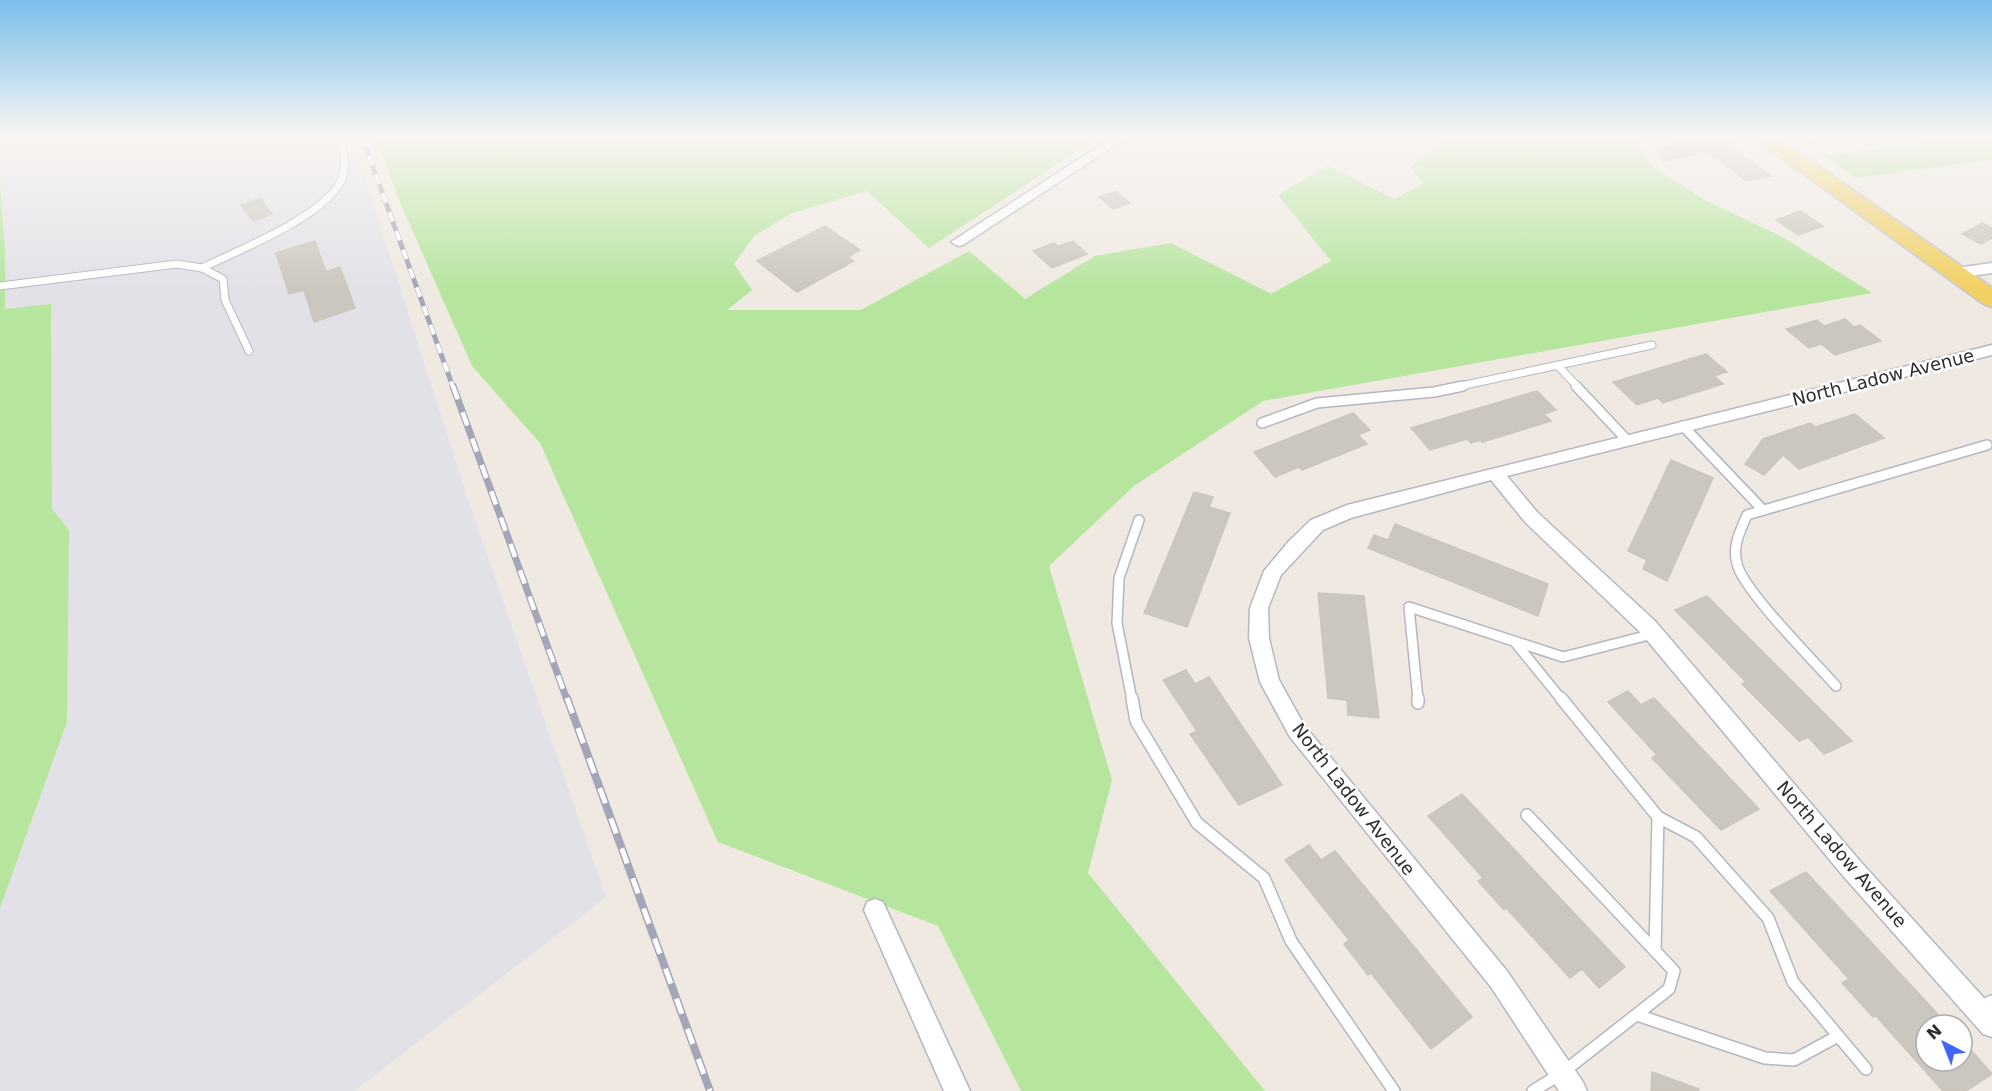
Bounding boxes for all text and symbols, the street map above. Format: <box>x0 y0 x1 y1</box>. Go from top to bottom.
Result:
street label: North Ladow Avenue <box>1790 344 1976 410</box>
street label: North Ladow Avenue <box>1288 719 1420 879</box>
street label: North Ladow Avenue <box>1773 777 1911 931</box>
north arrow <box>1914 1013 1974 1073</box>
text: N <box>1923 1021 1946 1044</box>

